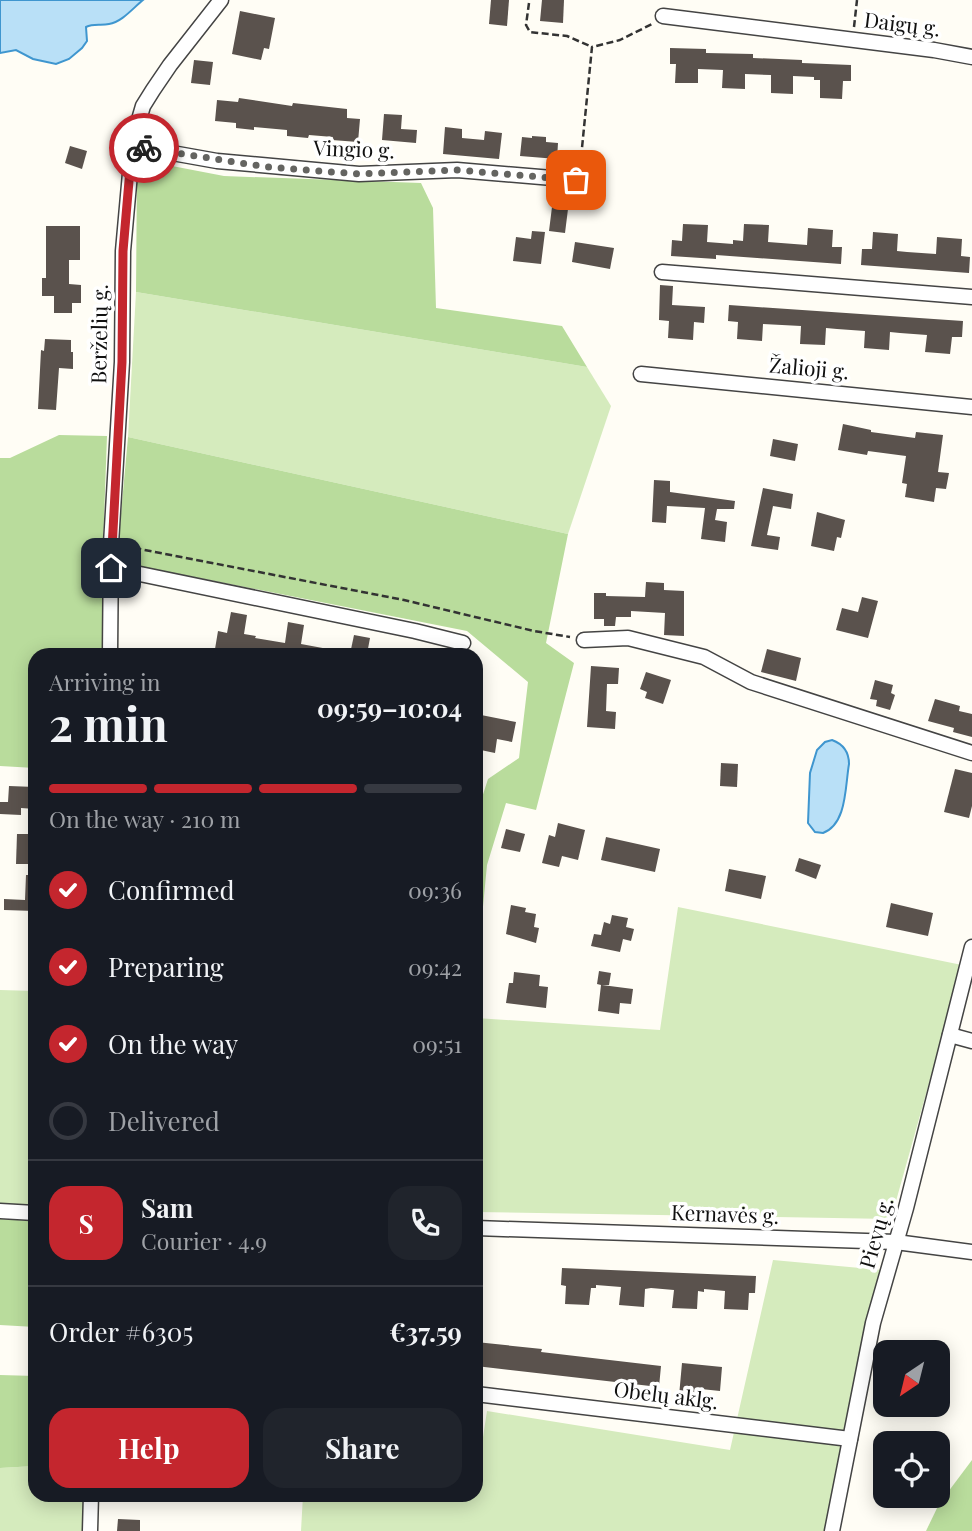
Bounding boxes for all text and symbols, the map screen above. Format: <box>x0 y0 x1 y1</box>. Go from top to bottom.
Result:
street label: Daigų g. <box>863 4 942 42</box>
courier <box>109 113 179 183</box>
icon: bike <box>125 129 163 167</box>
street label: Vingio g. <box>312 133 395 163</box>
pin <box>546 150 606 210</box>
icon: bag <box>557 161 595 199</box>
street label: Berželių g. <box>83 284 113 384</box>
street label: Žalioji g. <box>768 350 850 384</box>
pin <box>81 538 141 598</box>
icon: home <box>92 549 130 587</box>
text: Arriving in <box>49 666 161 697</box>
text: 09:59–10:04 <box>317 690 462 725</box>
text: 2 min <box>49 692 168 754</box>
text: On the way · 210 m <box>49 803 241 834</box>
icon: check <box>49 871 87 909</box>
text: Confirmed <box>108 872 235 907</box>
text: 09:36 <box>408 874 462 905</box>
icon: check <box>49 948 87 986</box>
text: Preparing <box>108 949 224 984</box>
text: 09:42 <box>408 951 462 982</box>
icon: check <box>49 1025 87 1063</box>
text: On the way <box>108 1026 238 1061</box>
text: 09:51 <box>412 1028 462 1059</box>
text: Delivered <box>108 1103 220 1138</box>
button: phone <box>388 1186 462 1260</box>
text: Sam <box>141 1190 193 1225</box>
street label: Pievų g. <box>852 1193 899 1271</box>
street label: Kernavės g. <box>670 1197 780 1229</box>
text: S <box>78 1206 94 1241</box>
text: Courier · 4.9 <box>141 1225 267 1256</box>
text: Order #6305 <box>49 1314 193 1349</box>
text: €37.59 <box>389 1314 462 1349</box>
north arrow <box>873 1340 950 1418</box>
map controls <box>873 1340 950 1508</box>
street label: Obelų aklg. <box>612 1374 720 1414</box>
button: Help <box>49 1408 249 1488</box>
button: Share <box>263 1408 462 1488</box>
button: locate <box>873 1431 950 1508</box>

